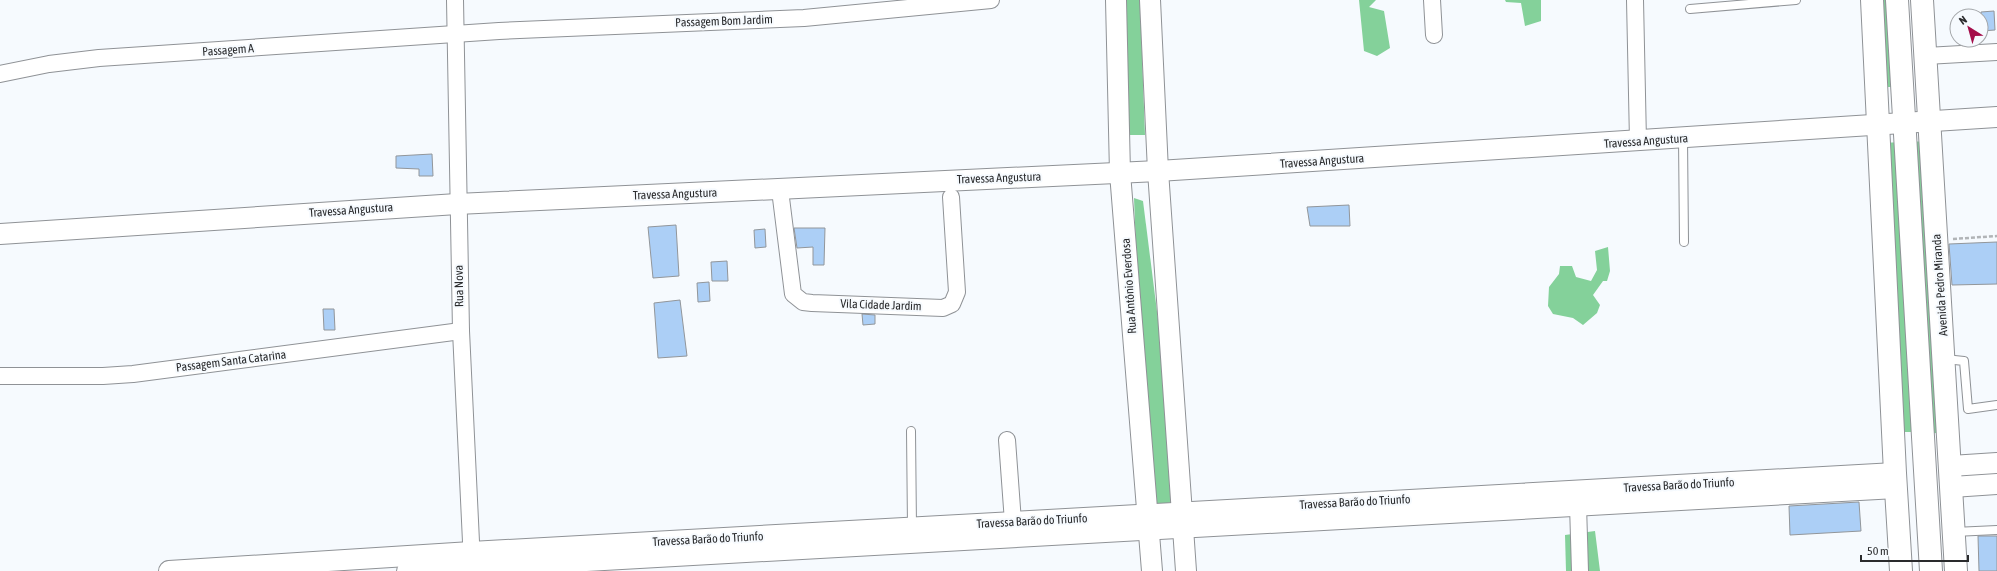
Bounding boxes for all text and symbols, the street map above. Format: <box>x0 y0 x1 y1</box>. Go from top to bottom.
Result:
north arrow <box>1949 8 1989 48</box>
street label: Passagem Bom Jardim <box>675 12 773 30</box>
text: N <box>1957 13 1969 27</box>
street label: Passagem A <box>202 41 254 59</box>
street label: Travessa Angustura <box>1603 131 1689 151</box>
street label: Travessa Angustura <box>1279 151 1365 171</box>
street label: Travessa Angustura <box>957 170 1041 186</box>
street label: Travessa Angustura <box>633 186 717 202</box>
street label: Travessa Angustura <box>308 200 394 220</box>
street label: Avenida Pedro Miranda <box>1929 234 1951 336</box>
street label: Rua Antônio Everdosa <box>1119 238 1139 334</box>
street label: Rua Nova <box>452 265 466 307</box>
street label: Vila Cidade Jardim <box>840 297 922 313</box>
street label: Passagem Santa Catarina <box>175 347 287 375</box>
street label: Travessa Barão do Triunfo <box>1623 475 1735 495</box>
street label: Travessa Barão do Triunfo <box>1299 492 1411 512</box>
street label: Travessa Barão do Triunfo <box>976 511 1088 531</box>
street label: Travessa Barão do Triunfo <box>652 529 764 549</box>
scale bar <box>1861 537 1968 563</box>
text: 50 m <box>1867 544 1889 558</box>

